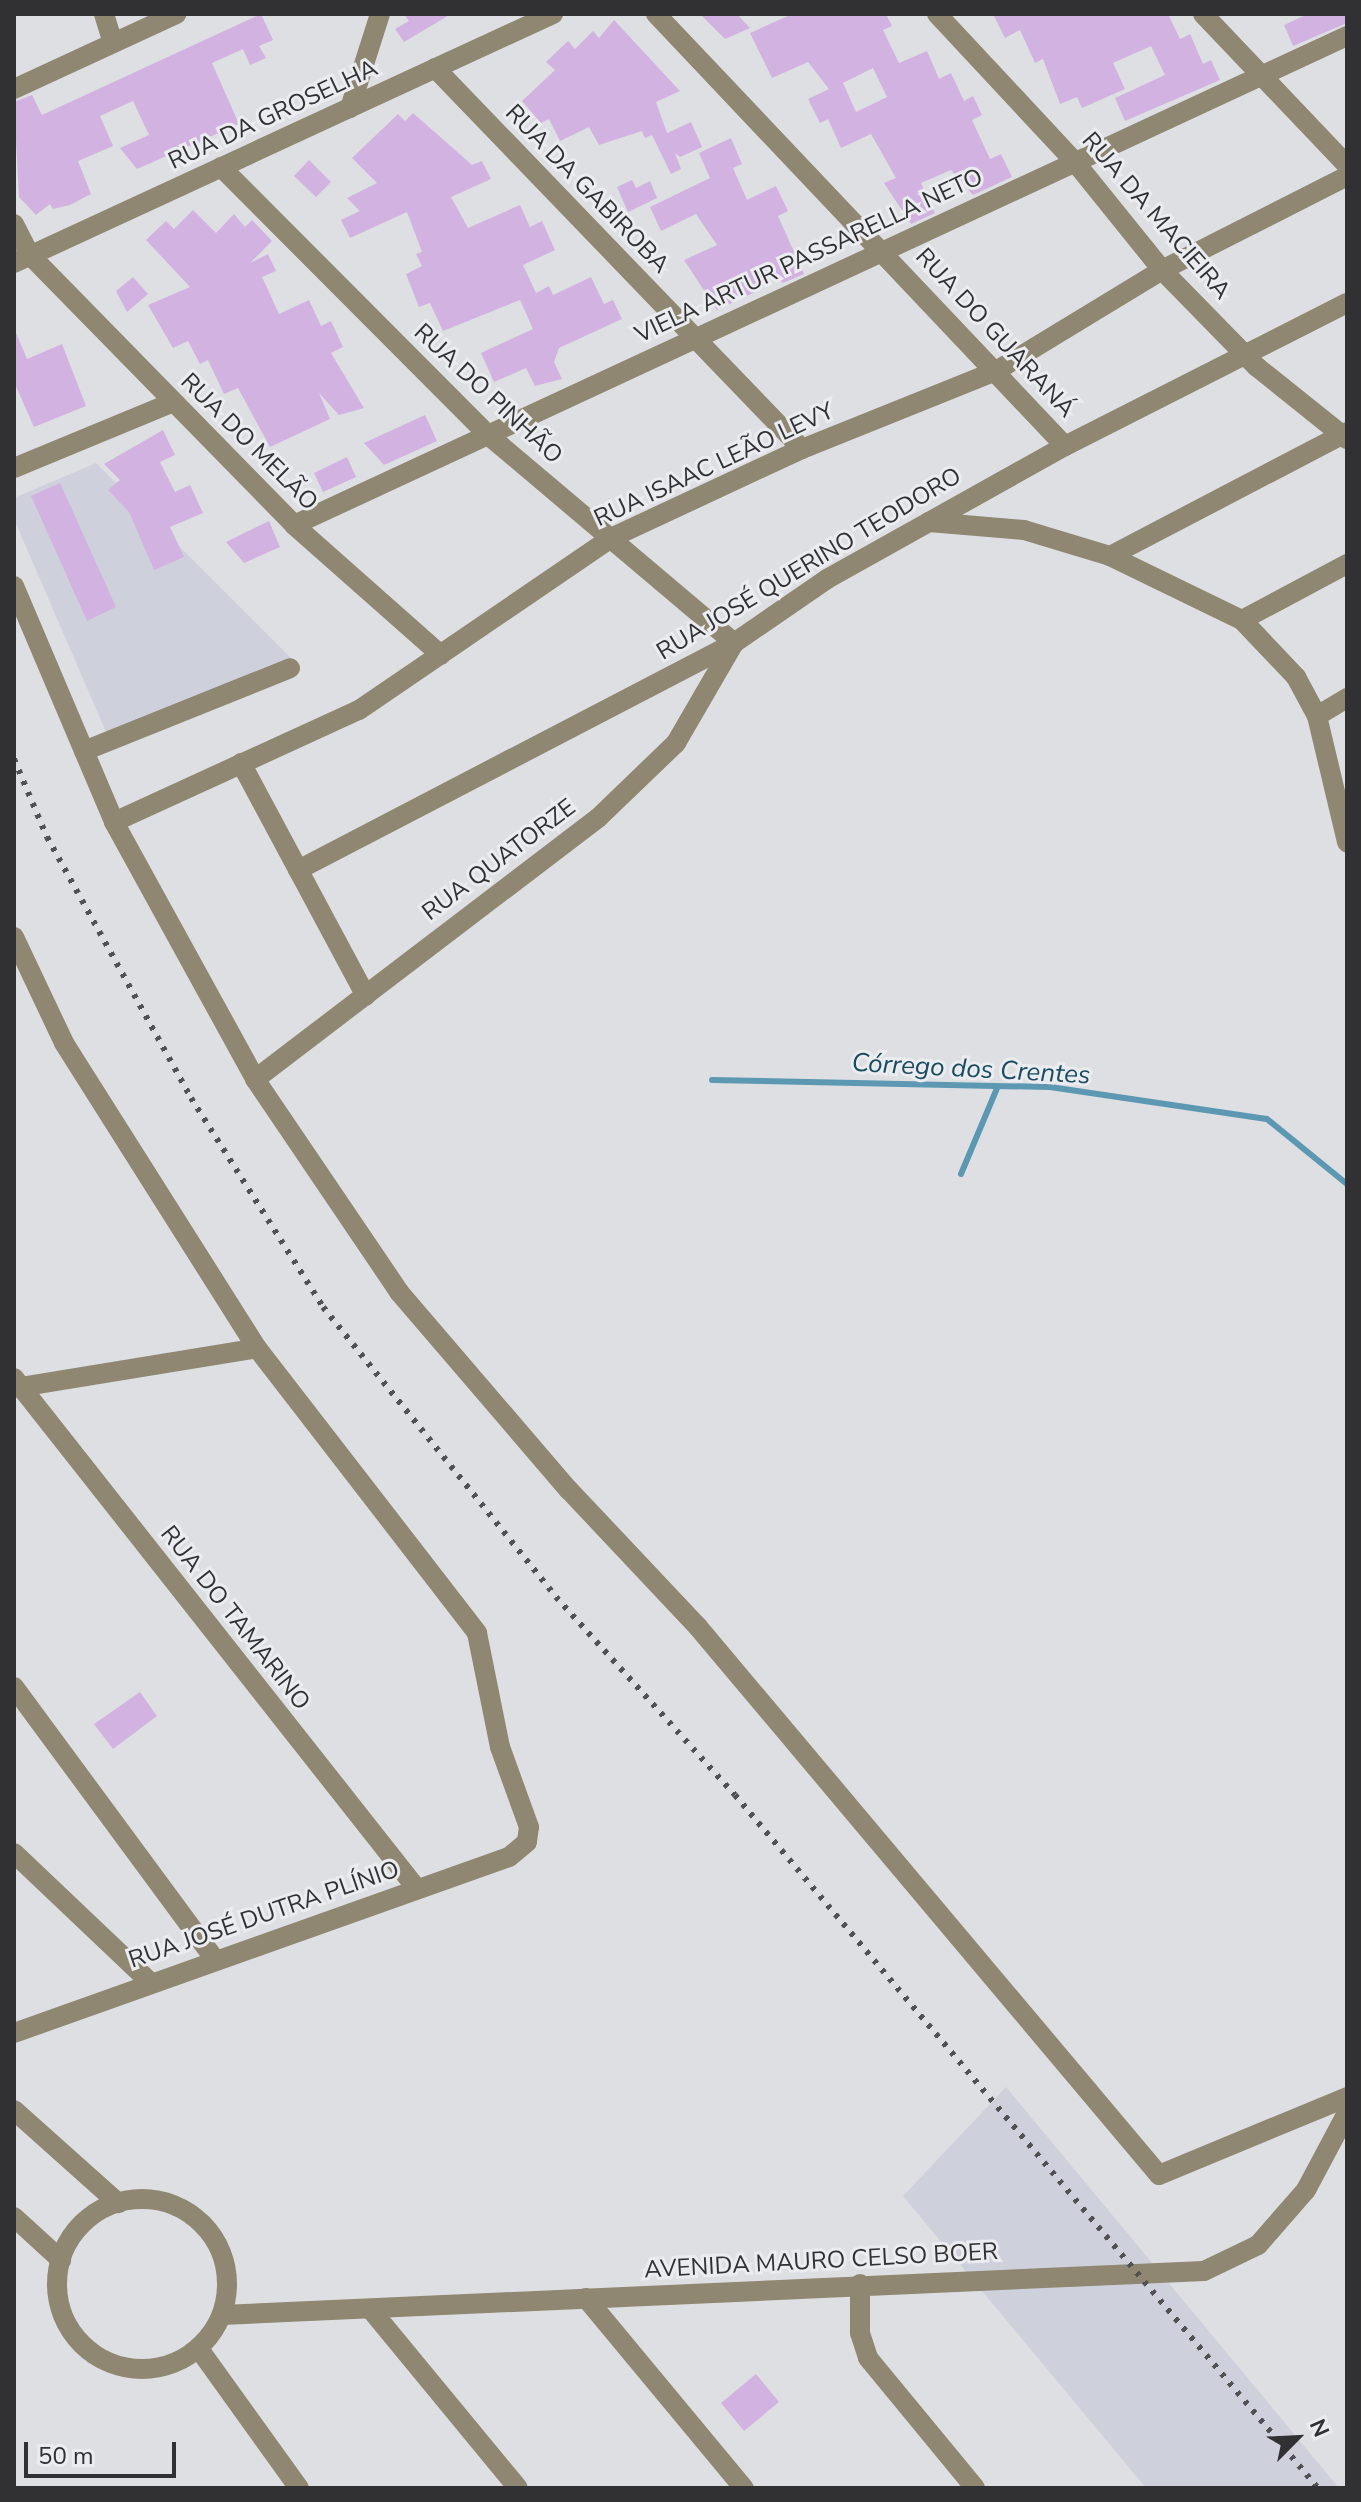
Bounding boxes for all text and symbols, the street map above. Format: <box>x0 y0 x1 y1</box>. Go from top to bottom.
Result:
street label: RUA DA GROSELHA <box>164 54 382 176</box>
street label: RUA DA GABIROBA <box>499 99 675 279</box>
street label: RUA DA MACIEIRA <box>1076 127 1236 305</box>
street label: VIELA ARTUR PASSARELLA NETO <box>631 163 987 349</box>
street label: RUA DO GUARANÁ <box>909 243 1081 423</box>
street label: RUA DO PINHÃO <box>408 318 568 470</box>
street label: RUA DO MELÃO <box>174 367 324 517</box>
street label: RUA ISAAC LEÃO LEVY <box>590 397 838 533</box>
street label: RUA JOSÉ QUERINO TEODORO <box>652 462 966 666</box>
street label: RUA QUATORZE <box>417 793 581 927</box>
water label: Córrego dos Crentes <box>851 1047 1091 1091</box>
street label: RUA DO TAMARINO <box>154 1520 316 1716</box>
street label: RUA JOSÉ DUTRA PLÍNIO <box>125 1855 403 1975</box>
street label: AVENIDA MAURO CELSO BOER <box>643 2237 999 2285</box>
north arrow <box>1257 2398 1337 2478</box>
text: N <box>1302 2415 1336 2442</box>
scale bar <box>28 2426 180 2476</box>
text: 50 m <box>38 2440 94 2472</box>

